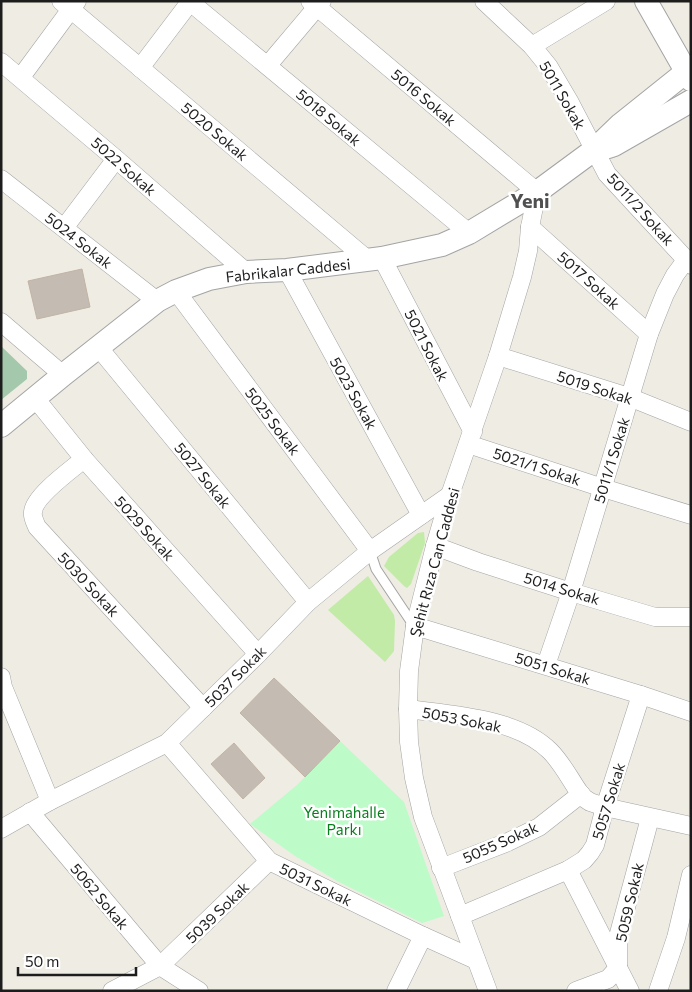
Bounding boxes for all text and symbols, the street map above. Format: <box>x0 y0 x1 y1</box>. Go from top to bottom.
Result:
street label: 5011 Sokak <box>536 58 590 132</box>
street label: 5016 Sokak <box>388 65 460 129</box>
street label: 5018 Sokak <box>293 85 365 149</box>
street label: 5020 Sokak <box>178 98 252 164</box>
street label: 5022 Sokak <box>88 133 160 199</box>
street label: 5011/2 Sokak <box>604 169 678 249</box>
district label: Yeni <box>510 188 550 212</box>
street label: 5024 Sokak <box>42 208 116 272</box>
street label: 5017 Sokak <box>554 247 624 313</box>
street label: Fabrikalar Caddesi <box>225 254 351 286</box>
street label: 5021 Sokak <box>401 306 453 384</box>
street label: 5023 Sokak <box>327 354 381 432</box>
street label: 5019 Sokak <box>555 366 635 408</box>
street label: 5025 Sokak <box>242 384 304 458</box>
street label: 5011/1 Sokak <box>589 415 633 505</box>
street label: 5027 Sokak <box>171 439 235 511</box>
street label: 5021/1 Sokak <box>491 443 583 489</box>
street label: Şehit Rıza Can Caddesi <box>405 485 463 639</box>
street label: 5029 Sokak <box>111 492 179 564</box>
street label: 5030 Sokak <box>55 548 123 620</box>
street label: 5014 Sokak <box>522 568 602 608</box>
street label: 5037 Sokak <box>201 642 269 710</box>
street label: 5051 Sokak <box>513 648 593 688</box>
street label: 5053 Sokak <box>421 703 503 735</box>
street label: 5057 Sokak <box>588 760 628 842</box>
park label: Yenimahalle Parkı <box>303 803 385 838</box>
street label: 5055 Sokak <box>460 817 540 867</box>
street label: 5062 Sokak <box>67 859 133 933</box>
street label: 5031 Sokak <box>277 859 355 909</box>
street label: 5059 Sokak <box>611 861 647 943</box>
street label: 5039 Sokak <box>182 877 252 947</box>
scale bar <box>18 944 135 976</box>
text: 50 m <box>25 952 59 970</box>

